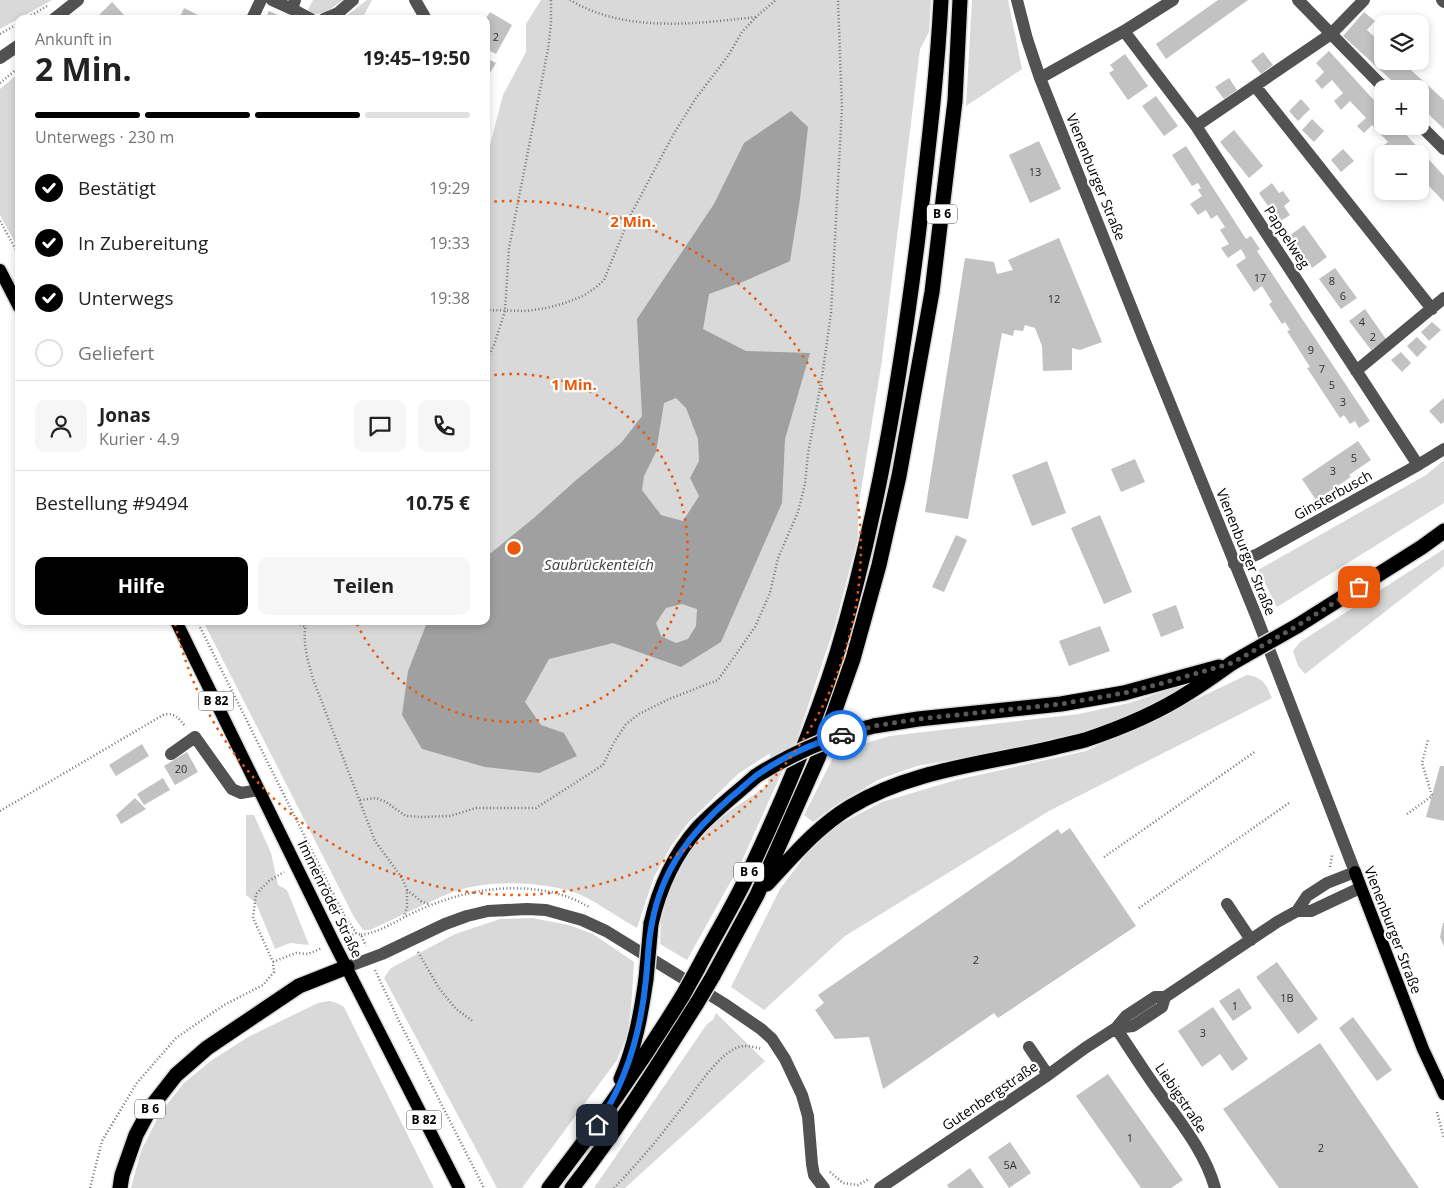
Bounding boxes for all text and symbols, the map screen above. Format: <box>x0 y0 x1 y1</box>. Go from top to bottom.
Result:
map controls <box>1374 15 1429 200</box>
button: layers <box>1374 15 1429 70</box>
text: Ankunft in <box>35 28 112 50</box>
house number: 2 <box>493 29 499 44</box>
text: 19:45–19:50 <box>363 45 470 71</box>
text: 2 Min. <box>35 47 132 90</box>
button: + <box>1374 80 1429 135</box>
street label: Vienenburger Straße <box>1062 111 1131 243</box>
text: Unterwegs · 230 m <box>35 126 174 148</box>
button: − <box>1374 145 1429 200</box>
house number: 13 <box>1029 164 1041 179</box>
icon: check <box>35 174 63 202</box>
text: Bestätigt <box>78 175 156 201</box>
text: 19:29 <box>429 177 470 199</box>
street label: Pappelweg <box>1260 202 1315 272</box>
road number: B 6 <box>927 204 957 223</box>
text: 2 Min. <box>610 211 656 231</box>
icon: check <box>35 229 63 257</box>
text: In Zubereitung <box>78 230 208 256</box>
text: 19:33 <box>429 232 470 254</box>
house number: 17 <box>1254 270 1266 285</box>
house number: 8 <box>1329 273 1335 288</box>
icon: check <box>35 284 63 312</box>
text: Unterwegs <box>78 285 173 311</box>
text: 19:38 <box>429 287 470 309</box>
house number: 6 <box>1340 288 1346 303</box>
house number: 12 <box>1048 291 1060 306</box>
house number: 4 <box>1359 314 1366 329</box>
house number: 2 <box>1370 329 1376 344</box>
text: Geliefert <box>78 340 154 366</box>
house number: 9 <box>1308 342 1314 357</box>
house number: 7 <box>1319 361 1325 376</box>
text: 1 Min. <box>551 374 597 394</box>
house number: 5 <box>1329 377 1335 392</box>
house number: 3 <box>1340 394 1346 409</box>
button: person <box>35 400 87 452</box>
button: chat <box>354 400 406 452</box>
button: phone <box>418 400 470 452</box>
text: Jonas <box>99 402 150 428</box>
text: Kurier · 4.9 <box>99 428 180 450</box>
house number: 5 <box>1351 450 1357 465</box>
house number: 3 <box>1330 463 1336 478</box>
street label: Ginsterbusch <box>1290 465 1375 524</box>
street label: Vienenburger Straße <box>1212 486 1281 618</box>
text: Bestellung #9494 <box>35 490 188 516</box>
text: 10.75 € <box>405 490 470 516</box>
centre of rings <box>505 539 523 557</box>
water label: Saubrückenteich <box>544 554 654 574</box>
button: Hilfe <box>35 557 248 615</box>
button: Teilen <box>258 557 470 615</box>
pin <box>1338 566 1380 608</box>
icon: bag <box>1345 573 1373 601</box>
road number: B 82 <box>198 691 234 710</box>
courier <box>817 710 867 760</box>
icon: car <box>828 721 856 749</box>
house number: 20 <box>175 761 187 776</box>
street label: Immenröder Straße <box>294 837 367 961</box>
road number: B 6 <box>734 862 764 882</box>
street label: Vienenburger Straße <box>1360 863 1427 996</box>
house number: 2 <box>973 952 979 967</box>
house number: 1B <box>1280 990 1294 1005</box>
house number: 1 <box>1232 998 1238 1013</box>
house number: 3 <box>1200 1025 1206 1040</box>
street label: Gutenbergstraße <box>938 1056 1041 1135</box>
street label: Liebigstraße <box>1151 1059 1212 1136</box>
road number: B 6 <box>135 1100 165 1118</box>
pin <box>576 1104 618 1146</box>
road number: B 82 <box>406 1110 442 1130</box>
icon: home <box>583 1111 611 1139</box>
house number: 1 <box>1127 1130 1133 1145</box>
house number: 2 <box>1318 1140 1324 1155</box>
house number: 5A <box>1003 1157 1017 1172</box>

